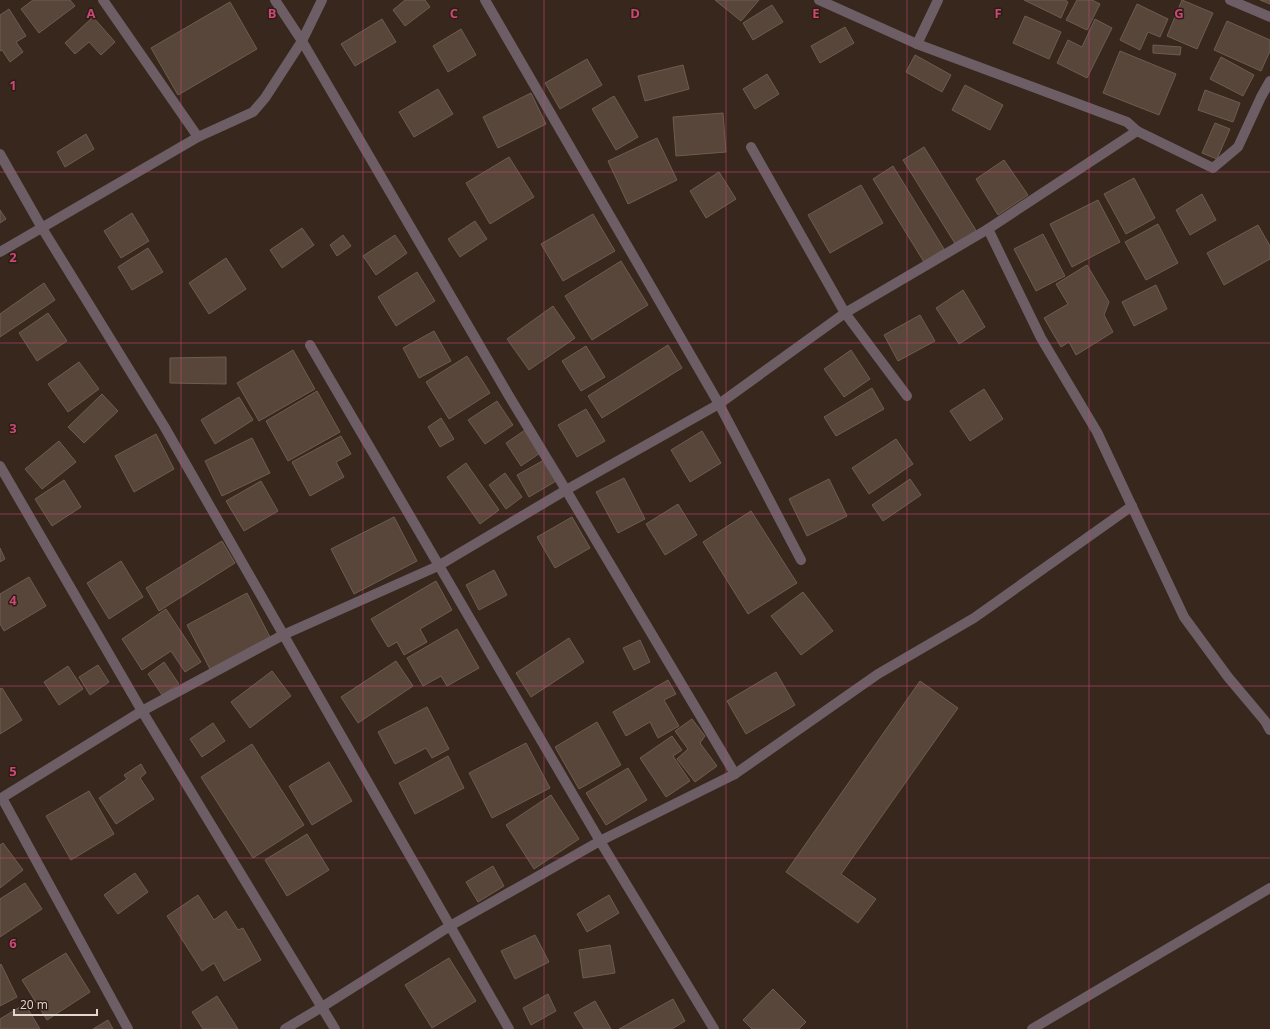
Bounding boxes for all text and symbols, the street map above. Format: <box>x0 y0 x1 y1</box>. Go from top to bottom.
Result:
text: A <box>87 4 96 22</box>
text: B <box>268 4 277 22</box>
text: C <box>450 4 458 22</box>
text: D <box>630 4 640 22</box>
text: E <box>812 4 820 22</box>
text: F <box>994 4 1002 22</box>
text: G <box>1174 4 1184 22</box>
text: 1 <box>9 76 17 94</box>
text: 2 <box>9 248 17 266</box>
text: 3 <box>9 419 17 437</box>
text: 4 <box>9 591 17 609</box>
text: 5 <box>9 762 17 780</box>
text: 6 <box>9 934 17 952</box>
scale bar <box>14 991 97 1017</box>
text: 20 m <box>20 996 48 1013</box>

